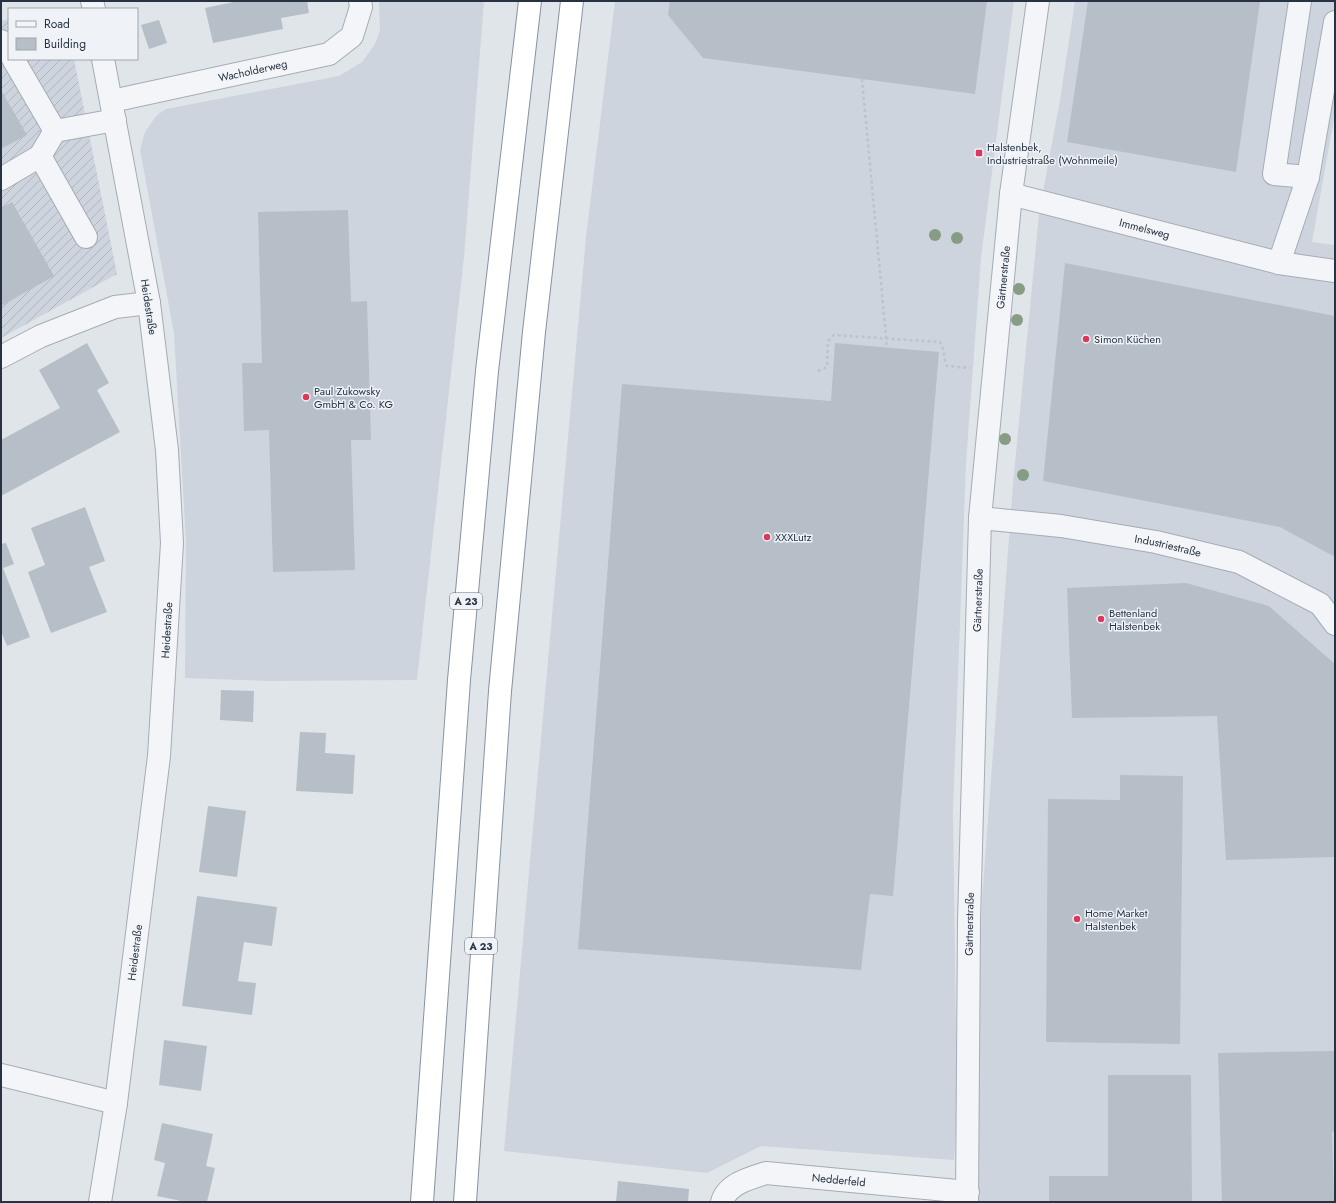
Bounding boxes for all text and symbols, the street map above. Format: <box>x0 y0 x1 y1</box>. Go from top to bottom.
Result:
legend <box>8 8 138 60</box>
text: Road <box>44 15 70 33</box>
text: Building <box>44 35 86 53</box>
street label: Wacholderweg <box>217 55 289 86</box>
place label: Halstenbek, Industriestraße (Wohnmeile) <box>987 139 1118 168</box>
marker: Halstenbek, Industriestraße (Wohnmeile) <box>974 148 984 158</box>
street label: Immelsweg <box>1118 214 1172 243</box>
street label: Gärtnerstraße <box>992 245 1014 310</box>
street label: Heidestraße <box>137 278 161 336</box>
place label: Simon Küchen <box>1094 331 1161 347</box>
marker: Simon Küchen <box>1081 334 1091 344</box>
place label: Paul Zukowsky GmbH & Co. KG <box>314 383 394 412</box>
marker: Paul Zukowsky GmbH & Co. KG <box>301 392 311 402</box>
place label: XXXLutz <box>775 529 812 545</box>
street label: Industriestraße <box>1133 531 1203 561</box>
marker: XXXLutz <box>762 532 772 542</box>
street label: Gärtnerstraße <box>969 568 987 632</box>
road number: A 23 <box>450 593 482 609</box>
street label: Heidestraße <box>157 601 176 659</box>
place label: Bettenland Halstenbek <box>1109 605 1160 634</box>
marker: Bettenland Halstenbek <box>1096 614 1106 624</box>
street label: Gärtnerstraße <box>961 892 978 956</box>
place label: Home Market Halstenbek <box>1085 905 1148 934</box>
marker: Home Market Halstenbek <box>1072 914 1082 924</box>
street label: Heidestraße <box>123 923 146 981</box>
road number: A 23 <box>465 938 497 954</box>
street label: Nedderfeld <box>811 1169 866 1190</box>

